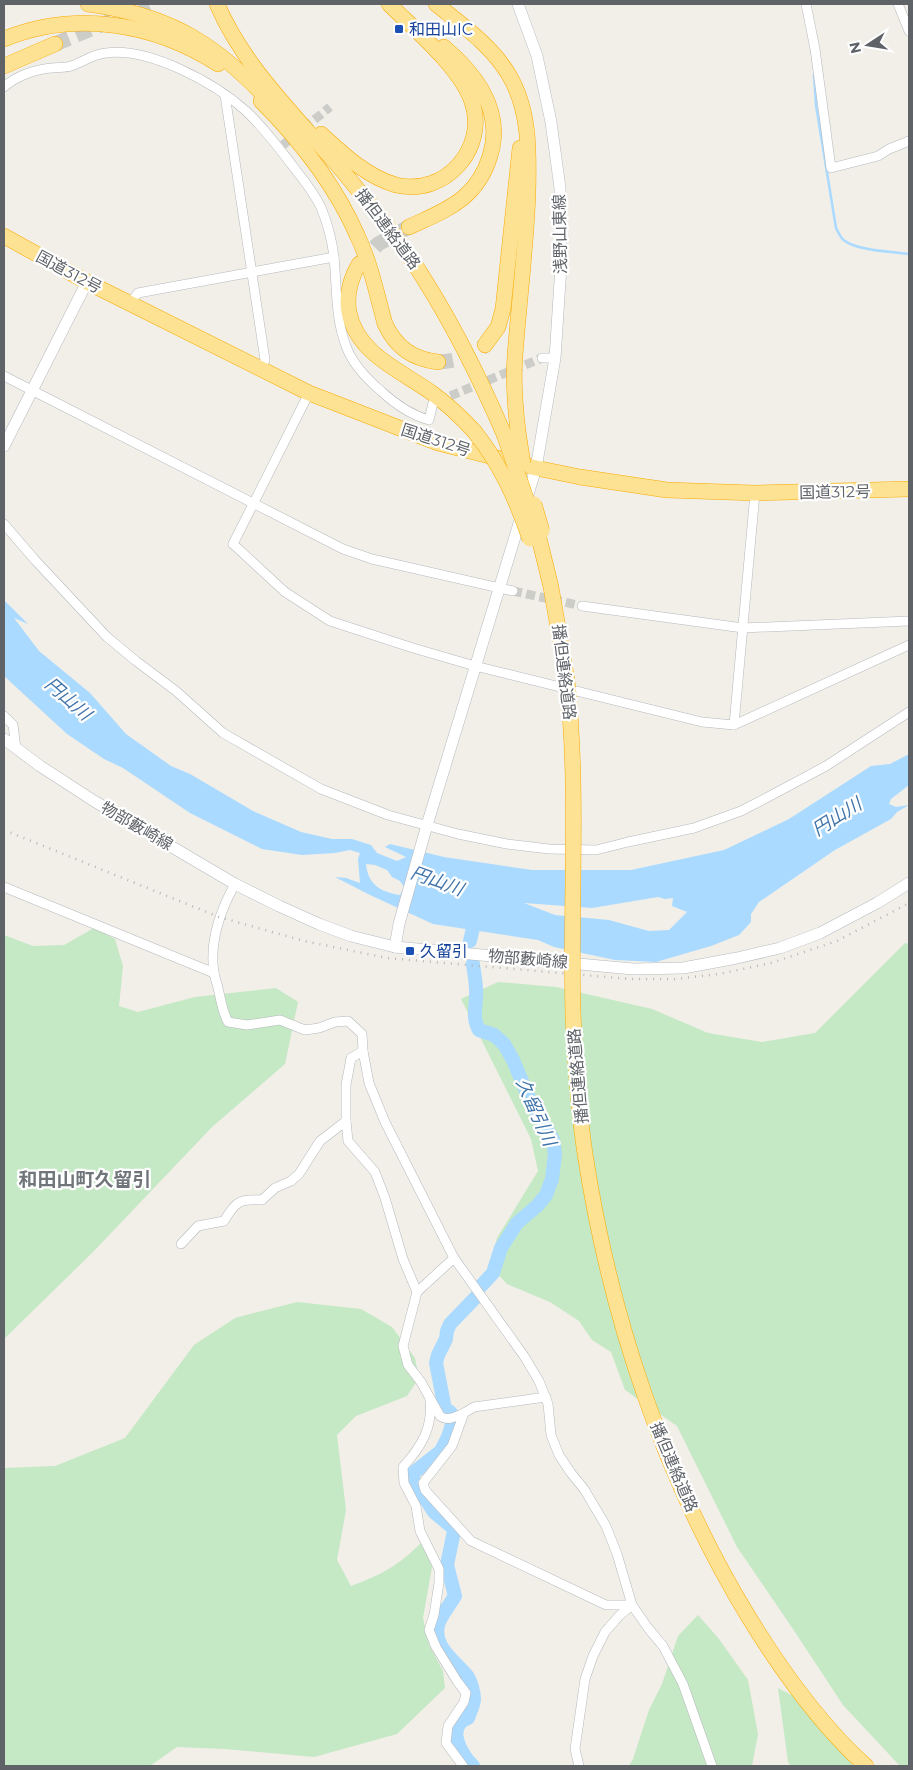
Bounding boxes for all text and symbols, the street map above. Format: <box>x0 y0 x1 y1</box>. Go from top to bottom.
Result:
place label: 和田山IC <box>409 20 473 39</box>
north arrow <box>843 20 893 70</box>
marker: 和田山IC <box>393 23 405 35</box>
text: N <box>845 40 865 55</box>
street label: 播但連絡道路 <box>352 185 424 273</box>
street label: 浅野山東線 <box>550 194 570 274</box>
street label: 国道312号 <box>33 247 105 297</box>
street label: 国道312号 <box>399 420 473 460</box>
street label: 国道312号 <box>799 482 871 502</box>
street label: 播但連絡道路 <box>549 623 579 721</box>
water label: 円山川 <box>40 673 97 726</box>
water label: 円山川 <box>808 792 867 841</box>
street label: 物部藪崎線 <box>98 798 176 854</box>
water label: 円山川 <box>408 861 468 901</box>
place label: 久留引 <box>420 942 468 961</box>
marker: 久留引 <box>404 945 416 957</box>
street label: 物部藪崎線 <box>487 946 569 972</box>
street label: 播但連絡道路 <box>564 1027 592 1125</box>
water label: 久留引川 <box>511 1075 562 1151</box>
district label: 和田山町久留引 <box>18 1168 152 1191</box>
street label: 播但連絡道路 <box>646 1419 702 1515</box>

